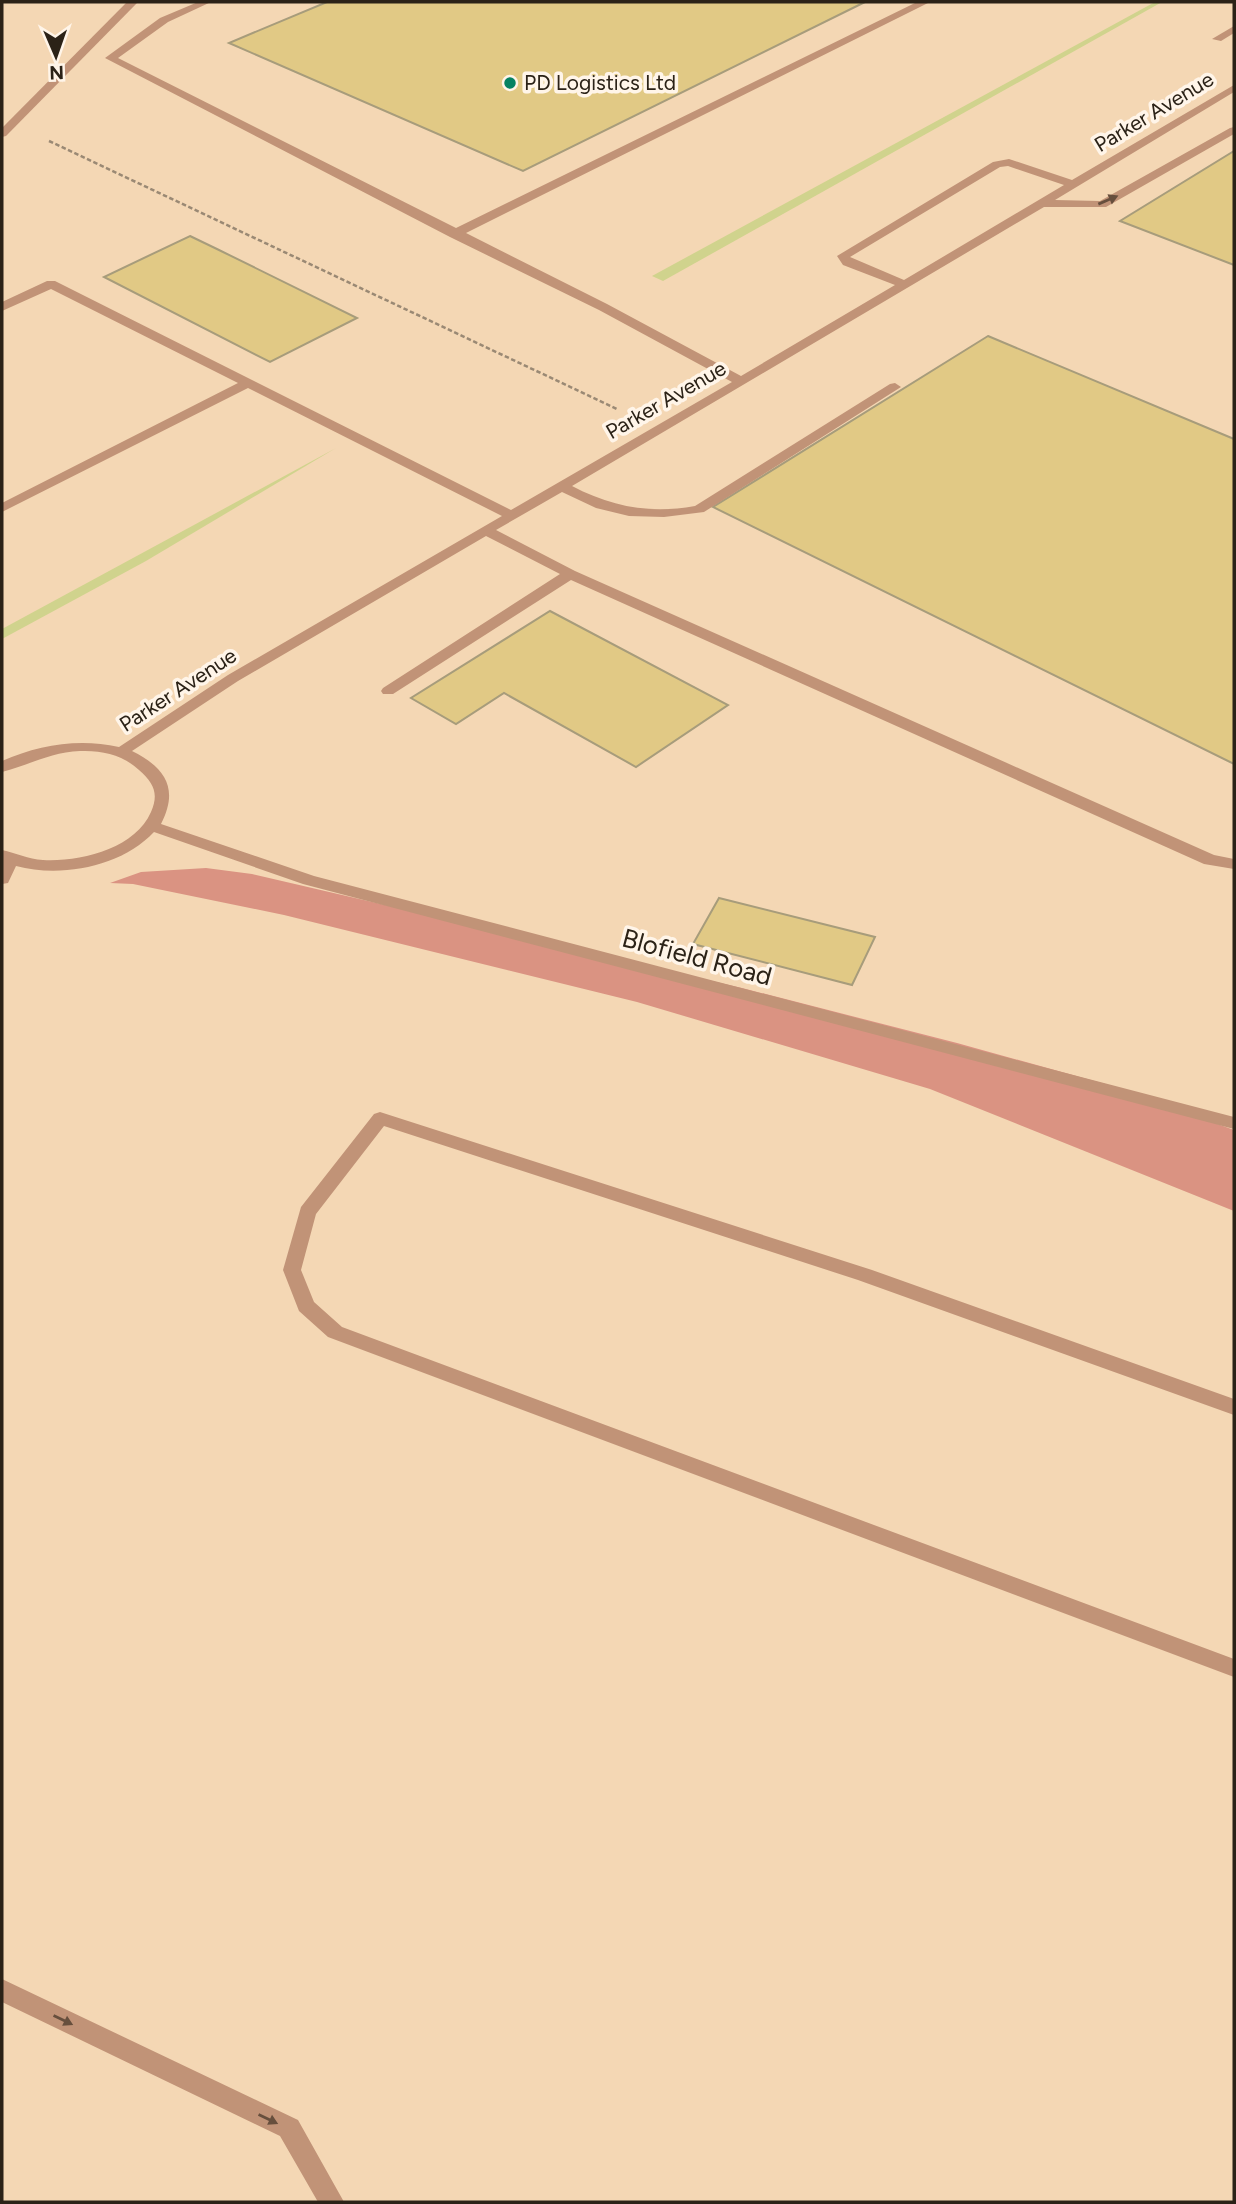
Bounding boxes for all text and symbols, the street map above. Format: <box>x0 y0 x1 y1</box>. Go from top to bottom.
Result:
north arrow <box>21 21 91 91</box>
text: N <box>49 61 64 84</box>
street label: Parker Avenue <box>1090 66 1218 157</box>
place label: PD Logistics Ltd <box>524 70 676 95</box>
marker: PD Logistics Ltd <box>502 75 518 91</box>
one-way arrow <box>1098 194 1118 206</box>
street label: Parker Avenue <box>601 355 730 444</box>
street label: Parker Avenue <box>115 642 241 737</box>
street label: Blofield Road <box>619 922 775 992</box>
one-way arrow <box>53 2014 73 2026</box>
one-way arrow <box>258 2113 278 2124</box>

